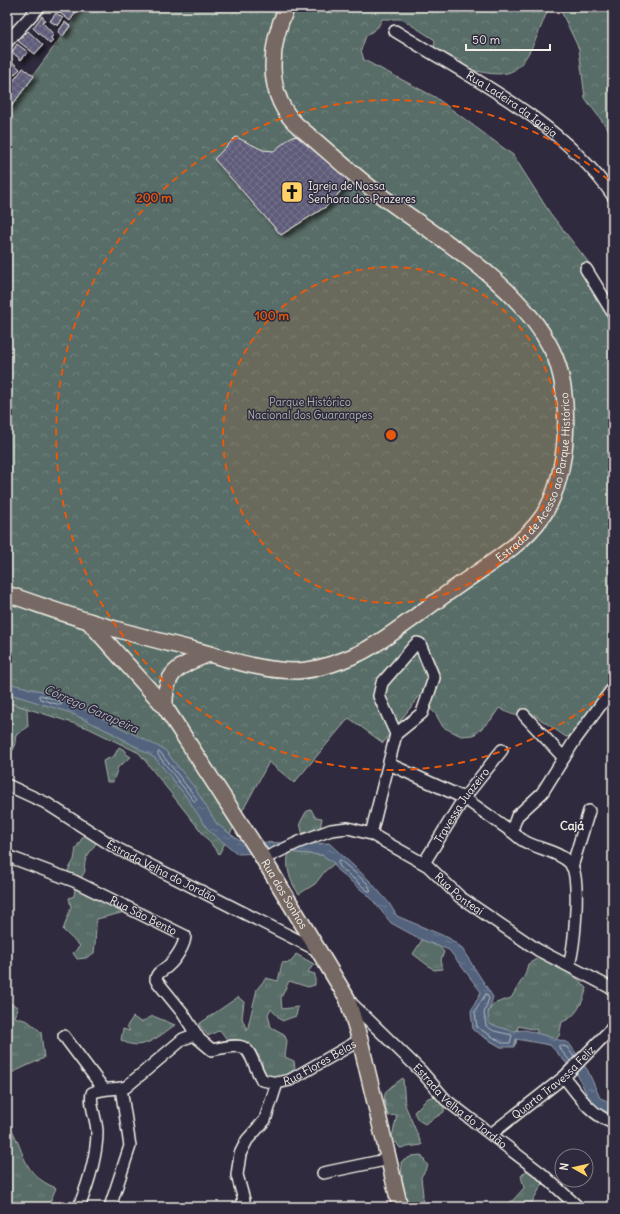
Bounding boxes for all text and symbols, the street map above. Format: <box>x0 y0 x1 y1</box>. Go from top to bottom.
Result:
scale bar <box>466 26 550 52</box>
text: 50 m <box>472 32 501 47</box>
street label: Rua Ladeira da Igreja <box>464 68 560 140</box>
church icon: Igreja de Nossa Senhora dos Prazeres <box>279 179 305 205</box>
place label: Igreja de Nossa Senhora dos Prazeres <box>308 179 416 206</box>
text: 200 m <box>136 190 172 205</box>
text: 100 m <box>255 308 289 323</box>
street label: Estrada de Acesso ao Parque Histórico <box>493 392 573 565</box>
park label: Parque Histórico Nacional dos Guararapes <box>247 395 373 422</box>
centre of rings <box>384 428 398 442</box>
water label: Córrego Garapeira <box>42 681 142 736</box>
street label: Travessa Juazeiro <box>431 765 492 845</box>
district label: Cajá <box>560 818 584 833</box>
street label: Estrada Velha do Jordão <box>104 837 219 905</box>
street label: Rua dos Sonhos <box>258 857 311 931</box>
street label: Rua Pontegi <box>432 869 486 918</box>
street label: Rua São Bento <box>108 893 179 938</box>
street label: Rua Flores Belas <box>282 1037 359 1088</box>
street label: Quarta Travessa Feliz <box>509 1043 598 1122</box>
street label: Estrada Velha do Jordão <box>410 1060 510 1151</box>
north arrow <box>554 1148 594 1188</box>
text: N <box>557 1162 572 1171</box>

